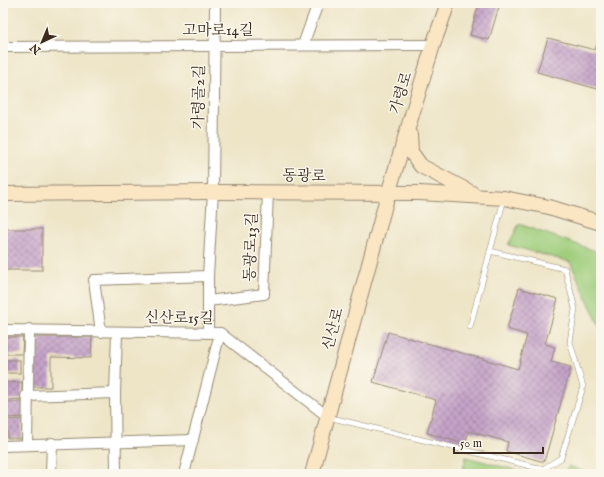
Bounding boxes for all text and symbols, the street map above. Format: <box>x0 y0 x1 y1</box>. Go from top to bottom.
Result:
street label: 고마로14길 <box>183 21 253 40</box>
north arrow <box>22 22 62 62</box>
text: N <box>27 40 45 58</box>
street label: 가령골2길 <box>189 64 209 130</box>
street label: 가령로 <box>386 69 417 117</box>
street label: 동광로 <box>282 166 326 186</box>
street label: 동광로13길 <box>240 212 262 282</box>
street label: 신산로 <box>318 305 348 352</box>
street label: 신산로15길 <box>144 308 214 328</box>
scale bar <box>454 429 543 455</box>
text: 50 m <box>460 436 482 451</box>

